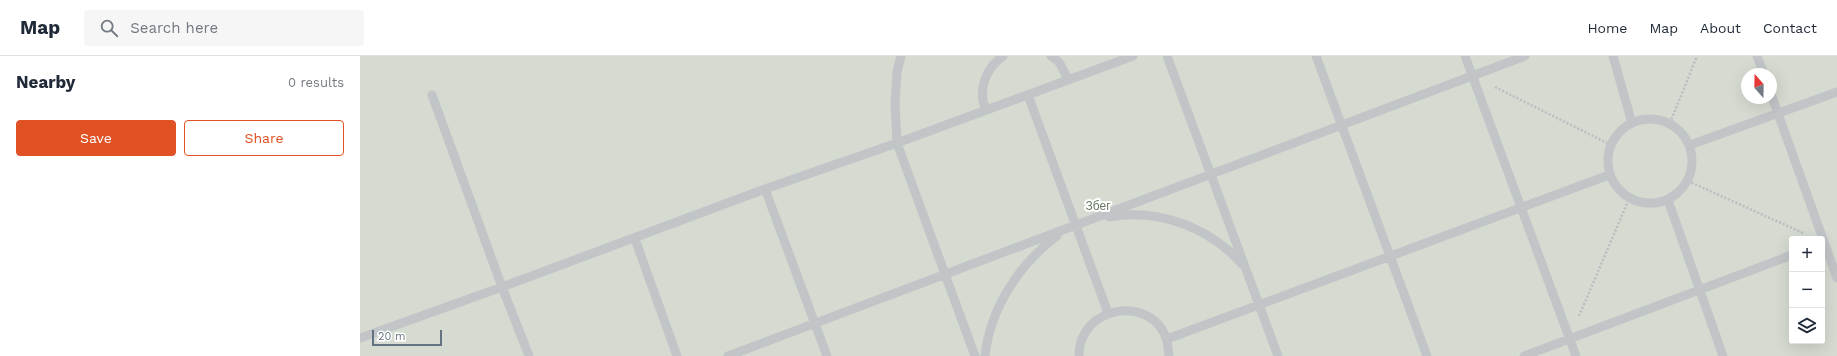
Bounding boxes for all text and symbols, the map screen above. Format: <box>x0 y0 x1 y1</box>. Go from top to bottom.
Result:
search box <box>84 10 364 46</box>
text: Map <box>20 16 60 39</box>
icon: search <box>98 17 120 39</box>
text: Search here <box>130 19 218 37</box>
text: Home <box>1587 20 1627 36</box>
text: Map <box>1649 20 1678 36</box>
text: About <box>1700 20 1741 36</box>
text: Contact <box>1763 20 1817 36</box>
north arrow <box>1741 68 1777 104</box>
text: Nearby <box>16 72 75 92</box>
text: 0 results <box>288 75 344 90</box>
button: Save <box>16 120 176 156</box>
button: Share <box>184 120 344 156</box>
park label: Збег <box>1085 199 1111 213</box>
map controls <box>1789 236 1825 344</box>
button: + <box>1789 236 1825 272</box>
button: − <box>1789 272 1825 308</box>
button: layers <box>1789 308 1825 344</box>
scale bar <box>372 328 442 347</box>
text: 20 m <box>378 330 406 343</box>

